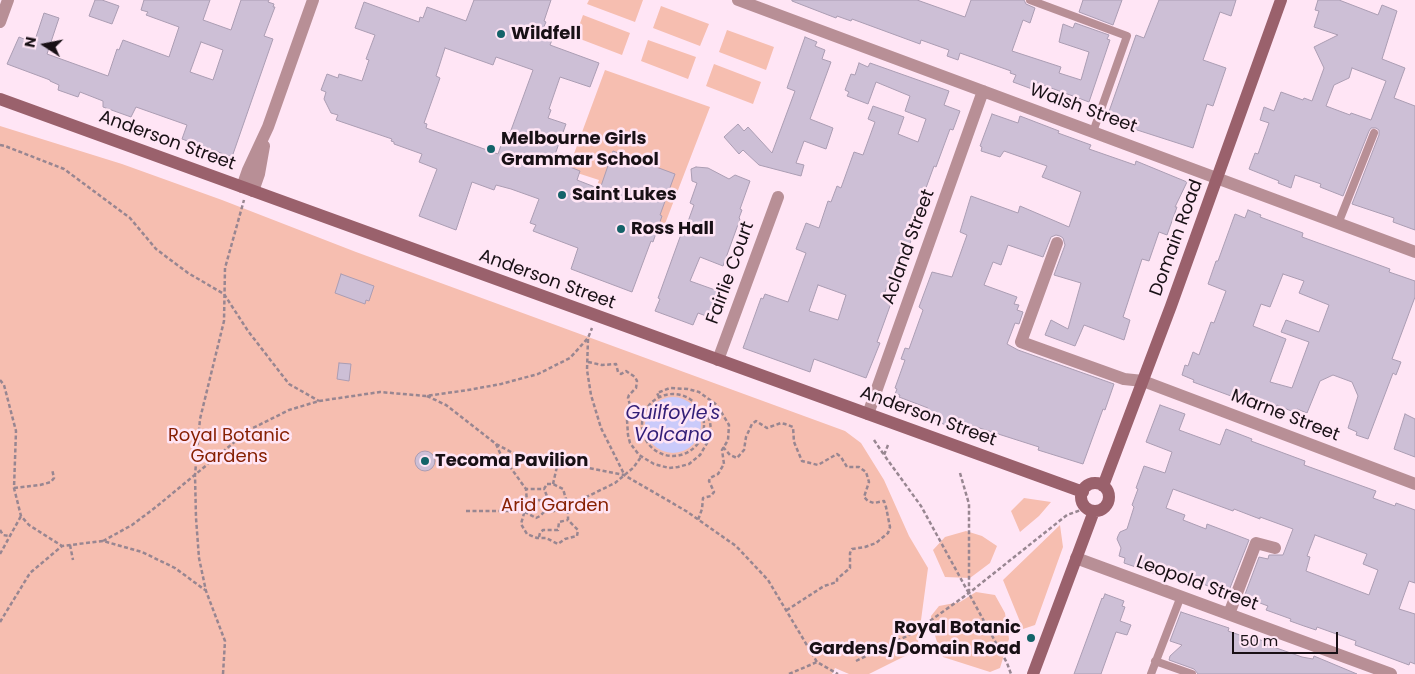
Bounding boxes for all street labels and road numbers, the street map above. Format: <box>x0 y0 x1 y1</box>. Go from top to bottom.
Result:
street label: Walsh Street <box>1026 80 1140 138</box>
street label: Anderson Street <box>96 106 238 176</box>
street label: Domain Road <box>1146 177 1208 299</box>
street label: Acland Street <box>878 187 940 307</box>
street label: Fairlie Court <box>702 219 760 327</box>
street label: Anderson Street <box>476 245 618 315</box>
street label: Anderson Street <box>857 382 999 452</box>
street label: Marne Street <box>1228 385 1342 447</box>
street label: Leopold Street <box>1133 552 1261 616</box>

